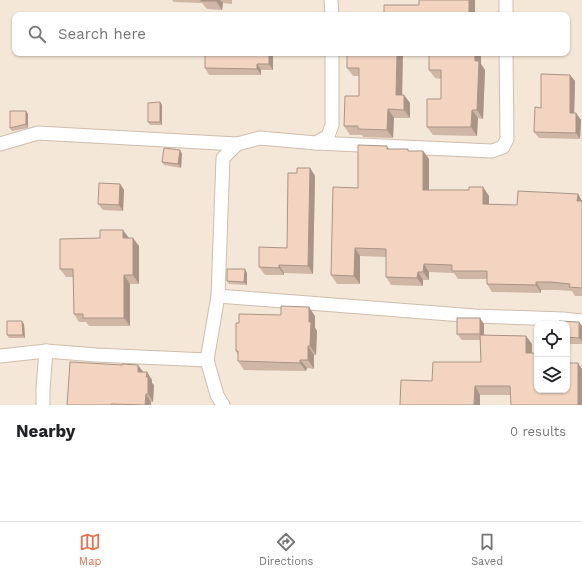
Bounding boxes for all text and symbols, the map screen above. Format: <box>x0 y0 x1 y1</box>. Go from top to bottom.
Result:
search box <box>12 12 570 56</box>
icon: search <box>26 23 48 45</box>
text: Search here <box>58 25 146 43</box>
map controls <box>534 321 570 393</box>
button: locate <box>534 321 570 357</box>
button: layers <box>534 357 570 393</box>
text: Nearby <box>16 421 75 441</box>
text: 0 results <box>510 424 566 439</box>
tab: Map <box>79 531 101 568</box>
tab: Directions <box>259 531 313 568</box>
tab: Saved <box>471 531 503 568</box>

